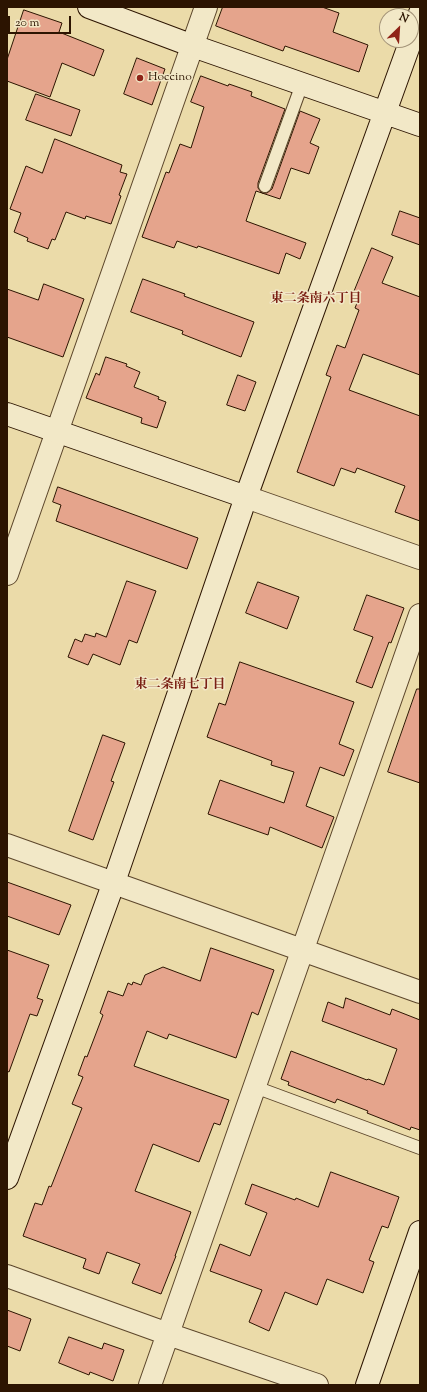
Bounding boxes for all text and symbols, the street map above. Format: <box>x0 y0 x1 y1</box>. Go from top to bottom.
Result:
scale bar <box>10 8 73 34</box>
north arrow <box>379 8 419 48</box>
text: N <box>396 9 411 27</box>
text: 20 m <box>15 14 39 32</box>
place label: Hoccino <box>148 71 192 85</box>
marker: Hoccino <box>135 73 145 83</box>
district label: 東二条南六丁目 <box>271 292 361 308</box>
district label: 東二条南七丁目 <box>135 678 225 694</box>

